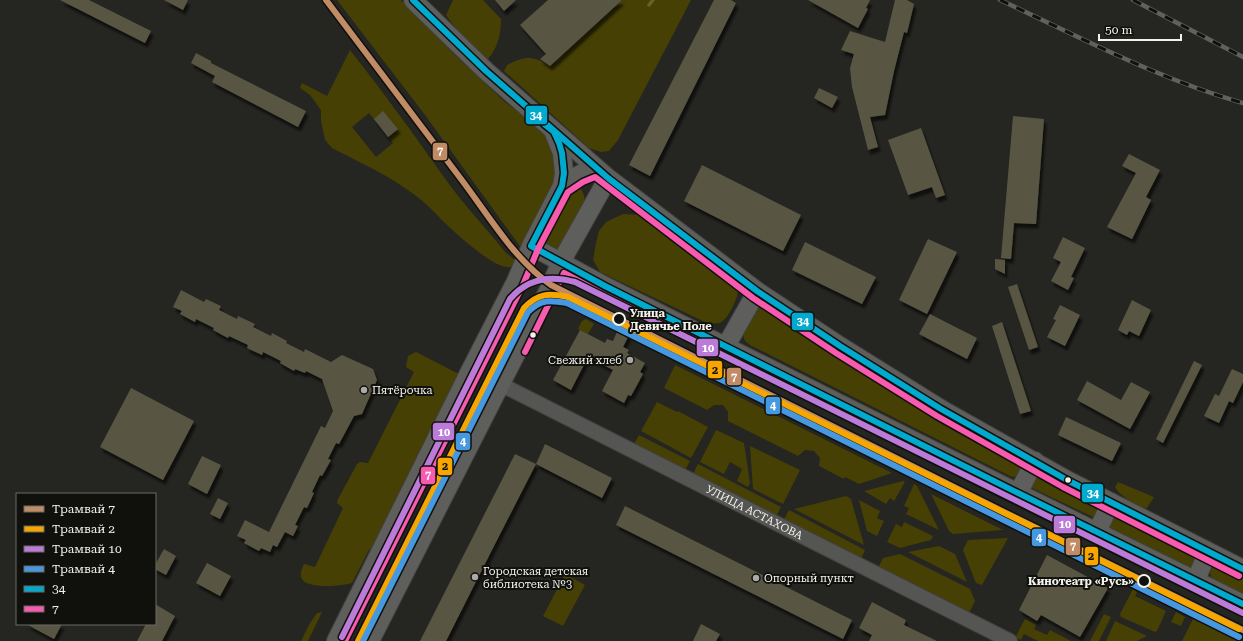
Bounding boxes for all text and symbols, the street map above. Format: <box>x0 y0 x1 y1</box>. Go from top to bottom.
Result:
scale bar <box>1099 16 1181 42</box>
text: 50 m <box>1105 23 1132 37</box>
line badge: 34 <box>525 105 548 125</box>
text: 34 <box>530 109 543 122</box>
line badge: 7 <box>432 142 448 161</box>
text: 7 <box>437 145 443 158</box>
place label: Улица Девичье Поле <box>630 307 712 333</box>
marker: Улица Девичье Поле <box>612 312 626 326</box>
line badge: 34 <box>791 312 814 331</box>
text: 34 <box>797 315 810 328</box>
unlabelled marker <box>528 330 538 340</box>
line badge: 10 <box>696 338 719 357</box>
text: 10 <box>702 342 714 355</box>
place label: Свежий хлеб <box>548 354 622 367</box>
marker: Свежий хлеб <box>625 355 635 365</box>
line badge: 2 <box>707 360 723 379</box>
text: 2 <box>712 364 718 377</box>
line badge: 7 <box>726 367 742 386</box>
text: 7 <box>731 371 737 384</box>
place label: Пятёрочка <box>372 384 433 397</box>
marker: Пятёрочка <box>359 385 369 395</box>
line badge: 4 <box>765 396 781 415</box>
text: 4 <box>770 399 777 412</box>
line badge: 10 <box>432 422 455 441</box>
text: 10 <box>438 426 450 439</box>
line badge: 4 <box>455 432 471 451</box>
text: 4 <box>460 435 467 448</box>
line badge: 2 <box>437 457 453 476</box>
text: 2 <box>442 460 448 473</box>
line badge: 7 <box>420 466 436 485</box>
text: 7 <box>425 469 431 482</box>
unlabelled marker <box>1063 475 1073 485</box>
street label: УЛИЦА АСТАХОВА <box>704 483 805 543</box>
line badge: 34 <box>1081 483 1104 503</box>
text: 34 <box>1087 487 1100 500</box>
legend <box>16 493 156 625</box>
text: Трамвай 7 <box>52 502 115 516</box>
line badge: 10 <box>1053 515 1076 534</box>
text: 10 <box>1059 518 1071 531</box>
text: Трамвай 2 <box>52 522 115 536</box>
line badge: 4 <box>1031 528 1047 547</box>
text: 4 <box>1036 531 1043 544</box>
line badge: 7 <box>1065 537 1081 556</box>
text: 7 <box>1070 540 1076 553</box>
text: Трамвай 10 <box>52 542 122 556</box>
line badge: 2 <box>1084 546 1099 566</box>
text: 2 <box>1088 550 1094 563</box>
text: Трамвай 4 <box>52 562 115 576</box>
place label: Городская детская библиотека №3 <box>483 565 588 591</box>
marker: Городская детская библиотека №3 <box>470 572 480 582</box>
place label: Опорный пункт <box>764 572 854 585</box>
marker: Опорный пункт <box>751 573 761 583</box>
marker: Кинотеатр «Русь» <box>1137 574 1151 588</box>
place label: Кинотеатр «Русь» <box>1028 575 1134 588</box>
text: 34 <box>52 582 66 596</box>
text: 7 <box>52 602 59 616</box>

